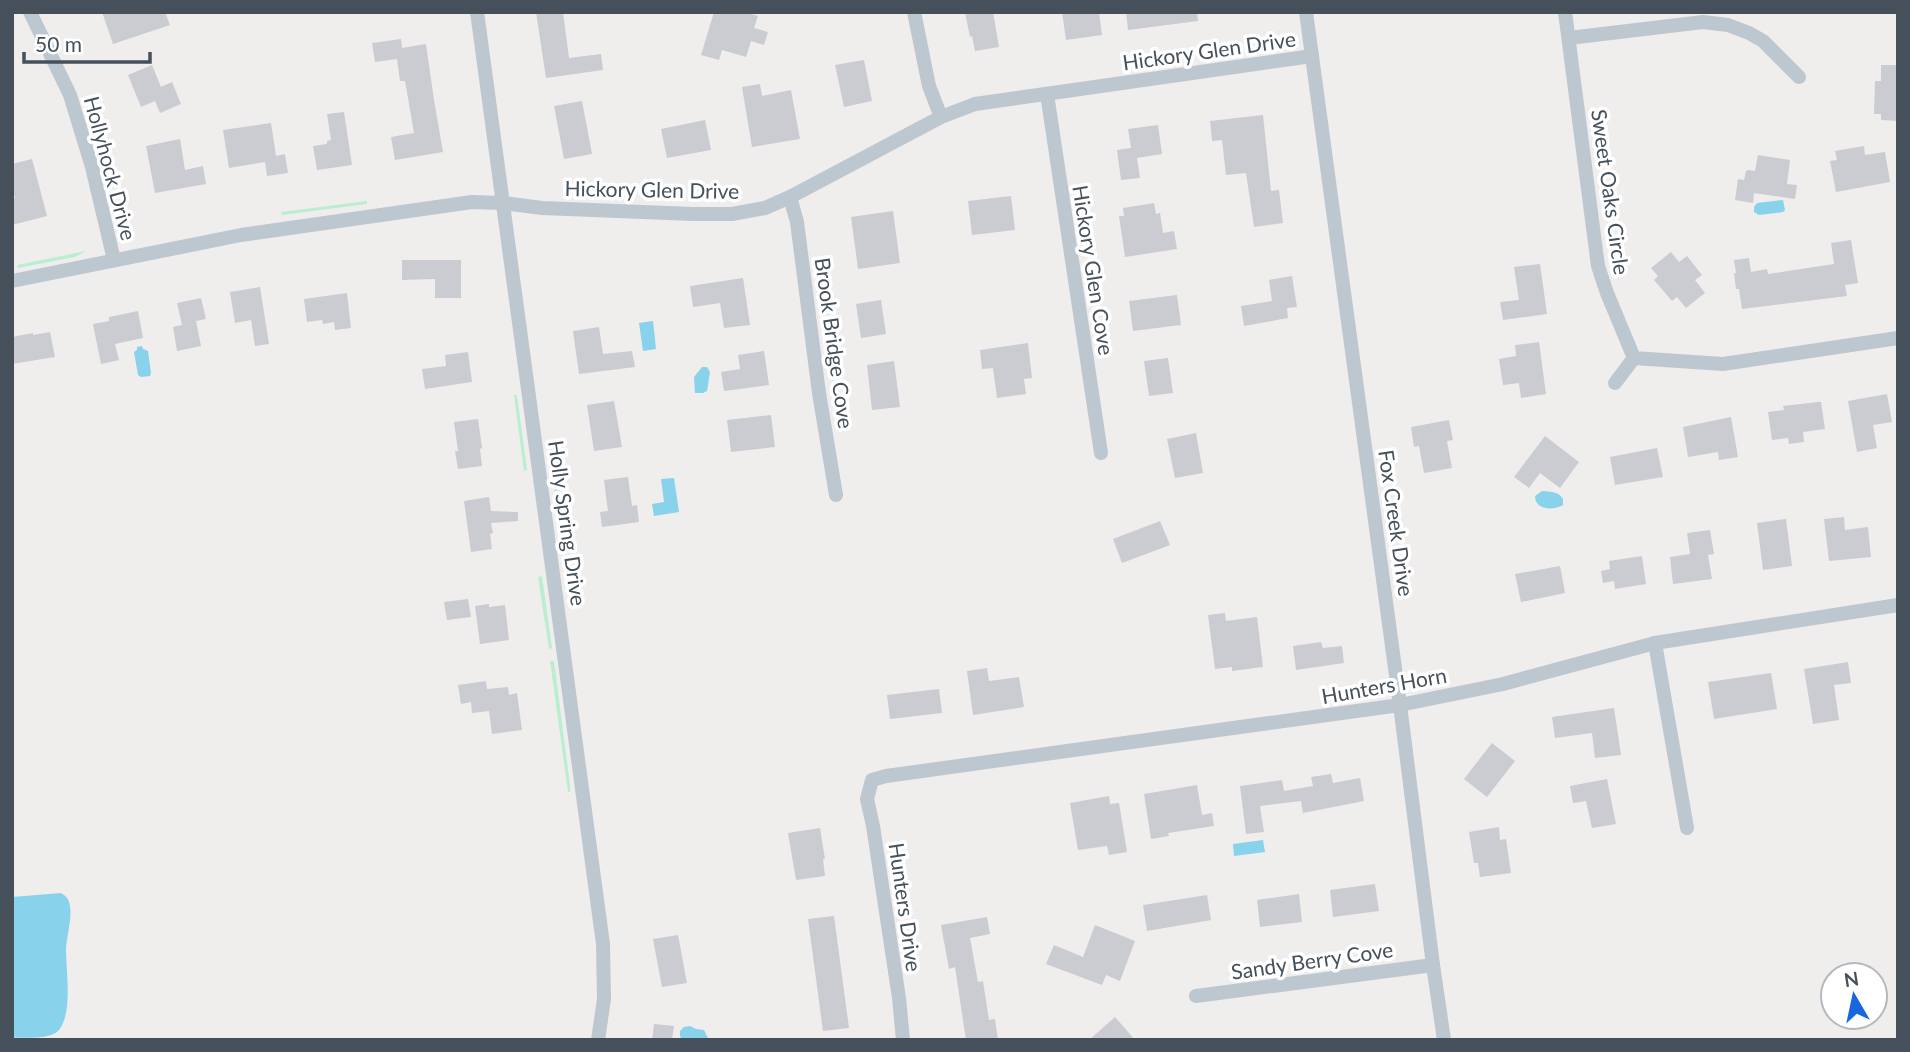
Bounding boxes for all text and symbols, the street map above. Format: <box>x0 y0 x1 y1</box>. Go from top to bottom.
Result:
scale bar <box>24 21 150 65</box>
street label: Hickory Glen Drive <box>1121 25 1297 75</box>
text: 50 m <box>35 31 82 56</box>
street label: Hollyhock Drive <box>80 93 142 243</box>
street label: Sweet Oaks Circle <box>1587 108 1635 276</box>
street label: Hickory Glen Drive <box>564 175 740 203</box>
street label: Hickory Glen Cove <box>1068 183 1120 357</box>
street label: Brook Bridge Cove <box>811 256 859 430</box>
street label: Holly Spring Drive <box>544 439 592 607</box>
street label: Fox Creek Drive <box>1374 448 1420 598</box>
street label: Hunters Horn <box>1319 662 1449 708</box>
street label: Hunters Drive <box>885 841 927 973</box>
street label: Sandy Berry Cove <box>1229 936 1395 984</box>
north arrow <box>1819 961 1889 1031</box>
text: N <box>1842 966 1860 991</box>

